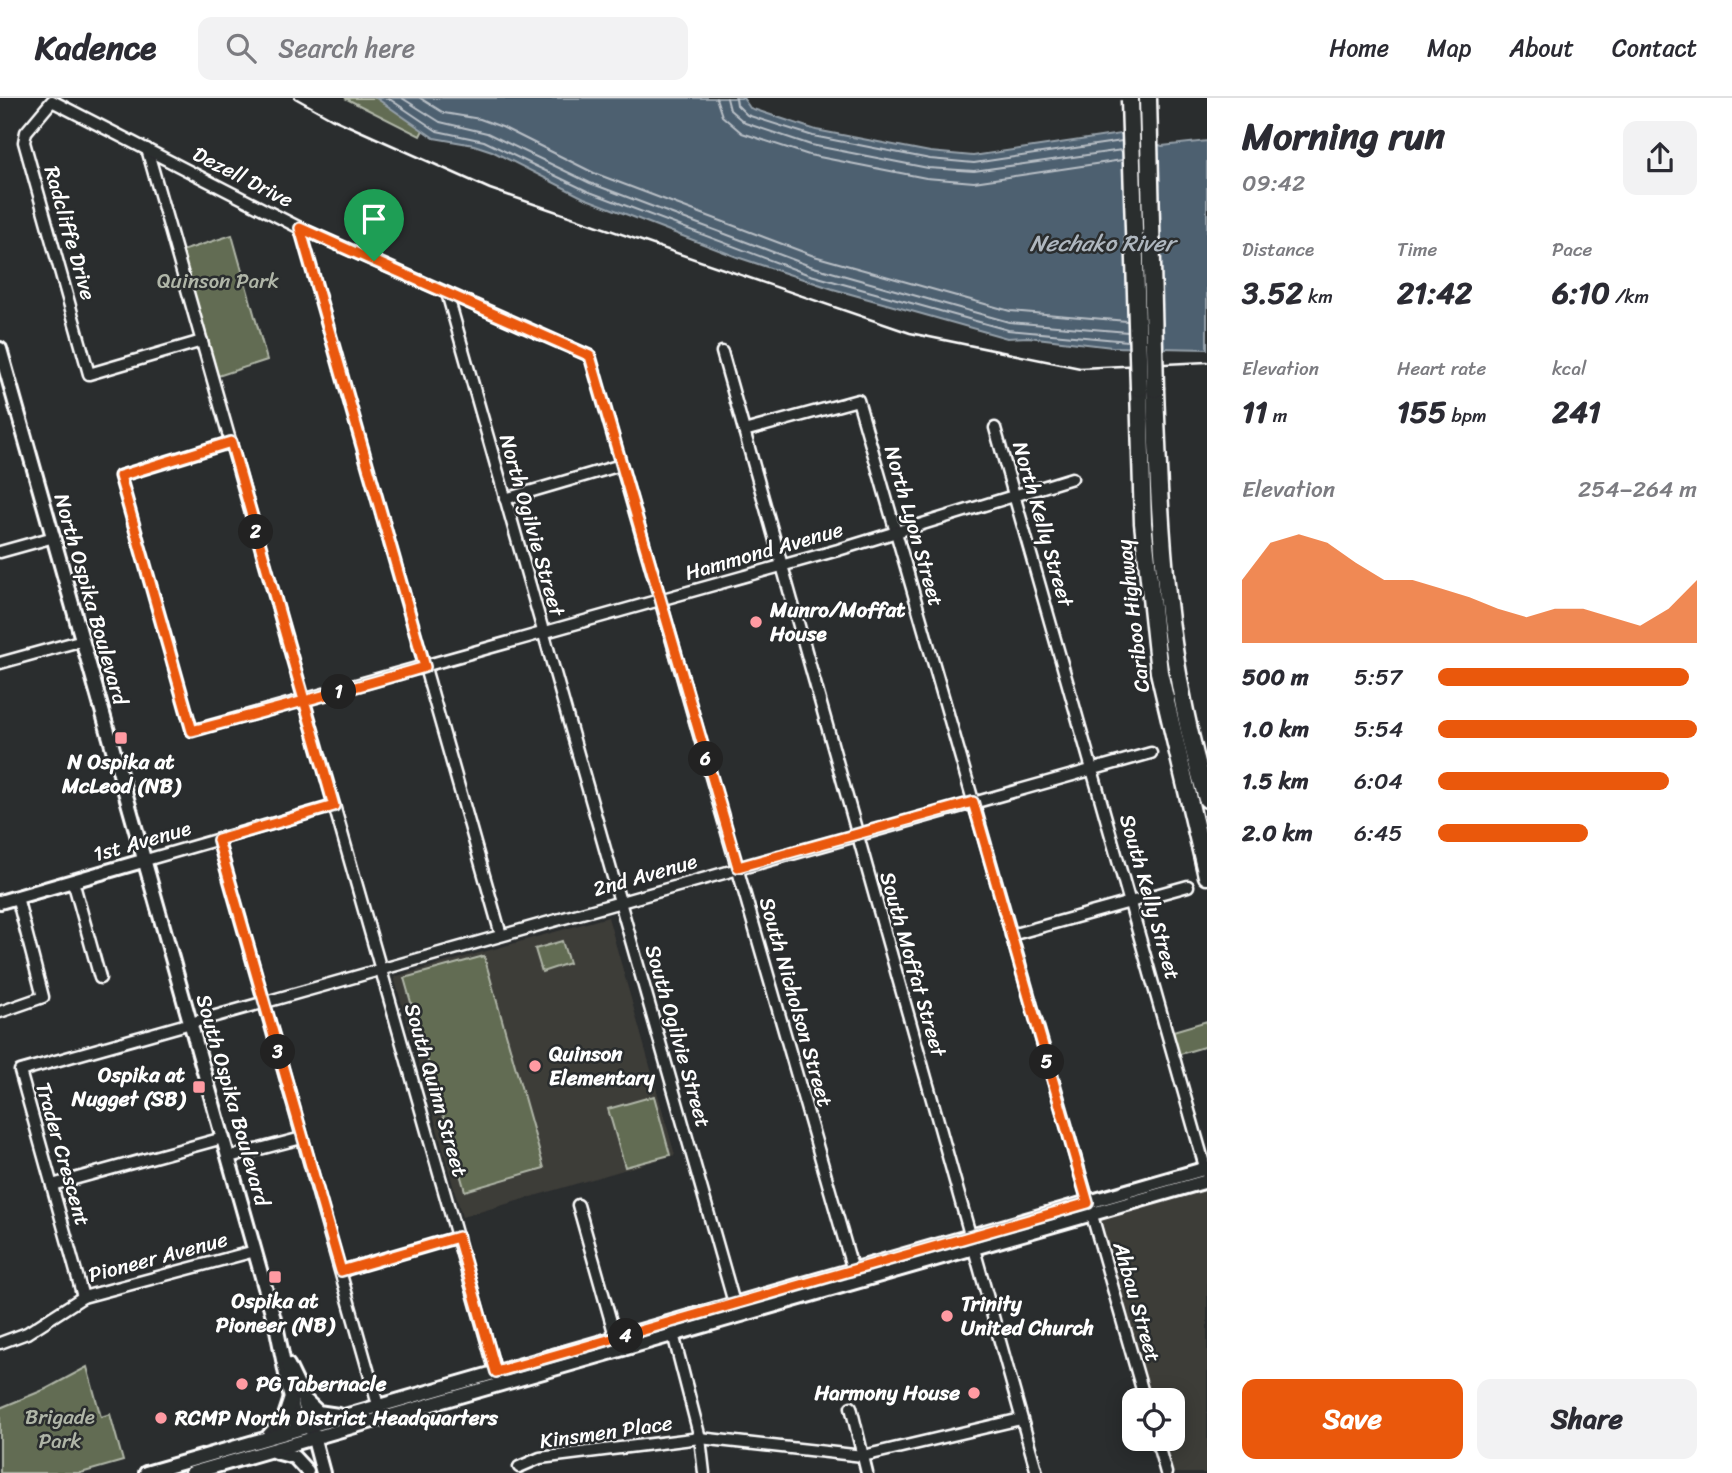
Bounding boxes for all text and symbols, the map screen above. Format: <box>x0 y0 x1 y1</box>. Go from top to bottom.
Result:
search box <box>198 17 688 80</box>
text: Kadence <box>35 19 156 77</box>
text: Search here <box>278 25 415 71</box>
text: Home <box>1329 27 1389 69</box>
text: Map <box>1427 27 1471 69</box>
text: About <box>1509 27 1574 69</box>
text: Contact <box>1612 27 1697 69</box>
icon: search <box>222 29 260 67</box>
text: Morning run <box>1242 103 1445 170</box>
button: share <box>1623 121 1697 195</box>
street label: Dezell Drive <box>186 135 300 219</box>
street label: Radcliffe Drive <box>33 161 107 305</box>
text: 09:42 <box>1242 163 1305 204</box>
pin <box>344 189 404 261</box>
icon: arrive <box>355 200 393 238</box>
water label: Nechako River <box>1030 223 1179 264</box>
text: Distance <box>1242 233 1314 266</box>
text: Time <box>1397 233 1437 266</box>
text: Pace <box>1552 233 1592 266</box>
park label: Quinson Park <box>157 262 279 300</box>
text: 3.52 <box>1242 266 1303 320</box>
text: 21:42 <box>1397 266 1472 320</box>
text: 6:10 <box>1552 266 1610 320</box>
text: km <box>1303 280 1333 313</box>
text: /km <box>1610 280 1649 313</box>
text: Elevation <box>1242 352 1319 385</box>
text: Heart rate <box>1397 352 1486 385</box>
text: kcal <box>1552 352 1587 385</box>
text: 11 <box>1242 385 1268 439</box>
text: 155 <box>1397 385 1447 439</box>
text: 241 <box>1552 385 1601 439</box>
text: m <box>1268 399 1287 432</box>
text: bpm <box>1447 399 1487 432</box>
street label: North Ogilvie Street <box>488 430 577 622</box>
street label: North Kelly Street <box>1001 437 1085 613</box>
street label: North Lyon Street <box>873 441 955 611</box>
text: Elevation <box>1242 469 1335 510</box>
text: 254–264 m <box>1578 469 1697 510</box>
street label: North Ospika Boulevard <box>43 489 140 711</box>
street label: Hammond Avenue <box>680 510 848 592</box>
pin: 2 <box>238 514 274 550</box>
text: 2 <box>250 515 261 548</box>
street label: Cariboo Highway <box>1105 537 1161 695</box>
place label: Munro/Moffat House <box>769 591 906 653</box>
marker: Munro/Moffat House <box>748 614 764 630</box>
text: 500 m <box>1242 657 1309 698</box>
text: 5:57 <box>1354 657 1402 698</box>
pin: 1 <box>322 674 356 710</box>
text: 1 <box>334 675 343 708</box>
text: 1.0 km <box>1242 709 1309 750</box>
text: 5:54 <box>1354 709 1403 750</box>
marker: N Ospika at McLeod (NB) <box>113 730 129 746</box>
pin: 6 <box>688 742 724 776</box>
text: 6 <box>700 742 711 775</box>
place label: N Ospika at McLeod (NB) <box>61 743 182 805</box>
text: 1.5 km <box>1242 761 1309 802</box>
text: 6:04 <box>1354 761 1403 802</box>
street label: 1st Avenue <box>89 809 195 873</box>
street label: South Kelly Street <box>1108 810 1192 984</box>
text: 2.0 km <box>1242 813 1313 854</box>
text: 6:45 <box>1354 813 1402 854</box>
street label: 2nd Avenue <box>588 842 702 908</box>
street label: South Moffat Street <box>868 867 958 1062</box>
street label: South Nicholson Street <box>748 893 844 1111</box>
street label: South Ogilvie Street <box>634 940 722 1132</box>
street label: South Ospika Boulevard <box>185 990 282 1212</box>
street label: South Quinn Street <box>393 999 479 1181</box>
pin: 3 <box>260 1034 296 1070</box>
text: 3 <box>272 1035 283 1068</box>
place label: Quinson Elementary <box>549 1035 656 1097</box>
pin: 5 <box>1030 1044 1064 1080</box>
text: 5 <box>1041 1045 1052 1078</box>
place label: Ospika at Nugget (SB) <box>71 1056 187 1118</box>
marker: Quinson Elementary <box>527 1058 543 1074</box>
street label: Trader Crescent <box>24 1078 102 1230</box>
marker: Ospika at Nugget (SB) <box>191 1079 207 1095</box>
street label: Pioneer Avenue <box>84 1220 232 1294</box>
street label: Ahbau Street <box>1101 1236 1172 1367</box>
marker: Ospika at Pioneer (NB) <box>267 1269 283 1285</box>
place label: Ospika at Pioneer (NB) <box>216 1282 336 1344</box>
place label: Trinity United Church <box>961 1285 1094 1347</box>
marker: Trinity United Church <box>939 1308 955 1324</box>
pin: 4 <box>608 1318 644 1354</box>
text: 4 <box>620 1319 631 1352</box>
place label: PG Tabernacle <box>256 1365 387 1403</box>
place label: Harmony House <box>813 1374 960 1412</box>
marker: PG Tabernacle <box>234 1376 250 1392</box>
button: Save <box>1242 1379 1463 1459</box>
button: Share <box>1477 1379 1697 1459</box>
marker: Harmony House <box>966 1385 982 1401</box>
map controls <box>1122 1388 1185 1451</box>
button: locate <box>1122 1388 1185 1451</box>
park label: Brigade Park <box>25 1398 95 1460</box>
place label: RCMP North District Headquarters <box>174 1399 498 1437</box>
street label: Kinsmen Place <box>537 1404 675 1460</box>
marker: RCMP North District Headquarters <box>153 1410 169 1426</box>

